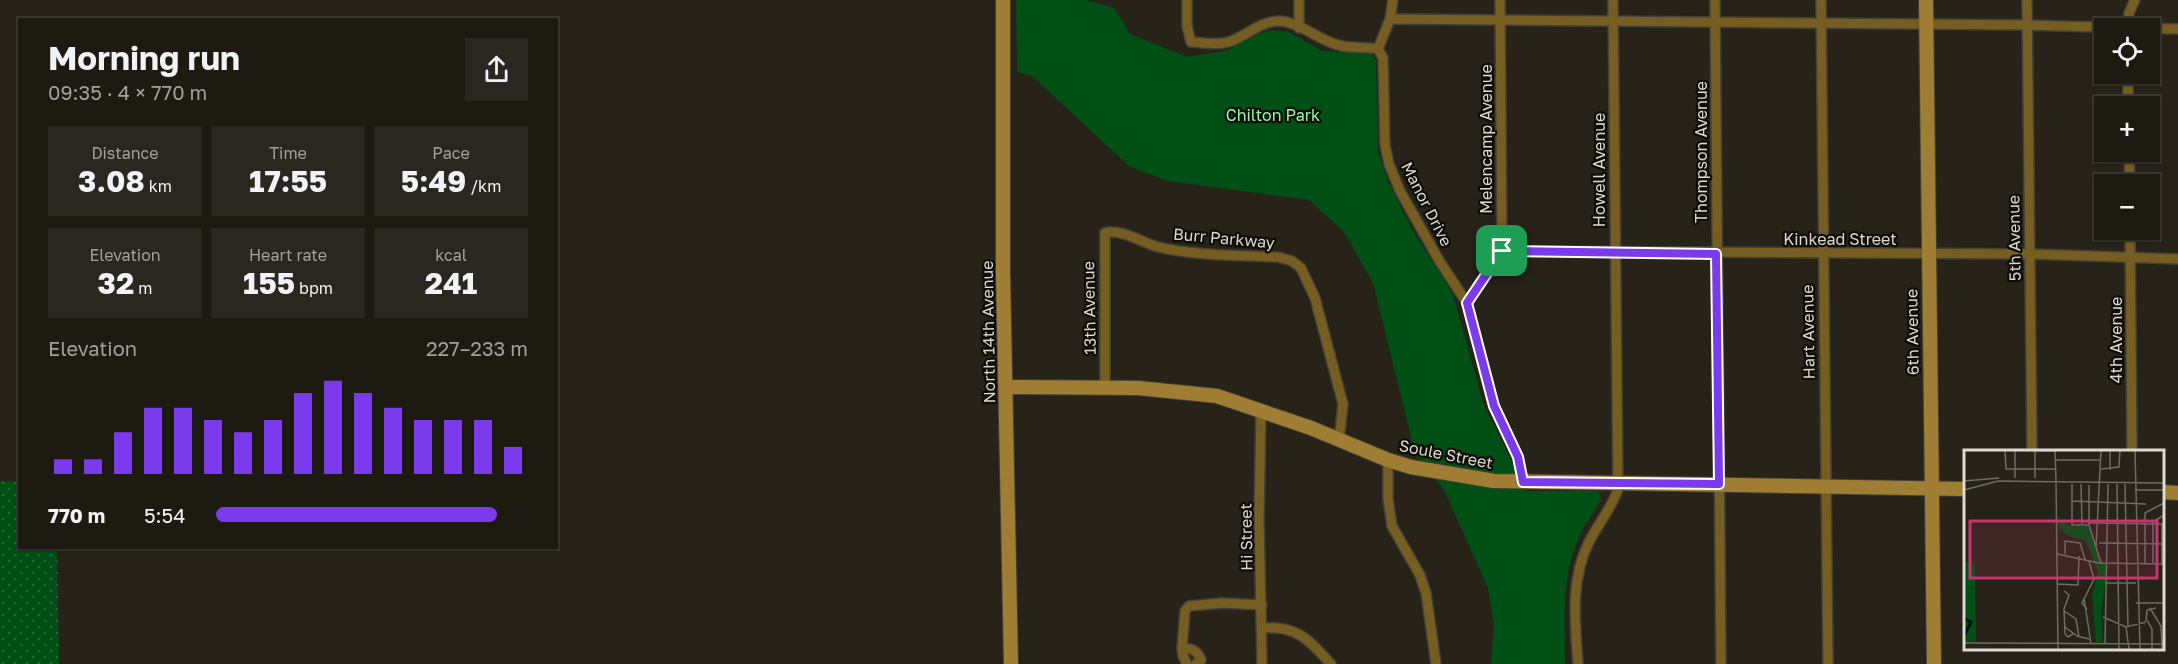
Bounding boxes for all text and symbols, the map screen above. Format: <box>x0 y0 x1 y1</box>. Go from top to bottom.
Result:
map controls <box>2094 18 2160 240</box>
button: locate <box>2094 18 2160 84</box>
text: Morning run <box>48 38 240 77</box>
button: share <box>465 38 528 101</box>
street label: Melencamp Avenue <box>1476 64 1496 214</box>
text: 09:35 · 4 × 770 m <box>48 80 207 104</box>
street label: Thompson Avenue <box>1691 81 1711 223</box>
button: + <box>2094 96 2160 162</box>
park label: Chilton Park <box>1226 105 1320 125</box>
street label: Howell Avenue <box>1589 113 1609 227</box>
text: Distance <box>91 143 159 163</box>
text: Time <box>269 143 307 163</box>
text: Pace <box>432 143 470 163</box>
street label: Manor Drive <box>1397 158 1457 250</box>
text: 3.08 <box>78 163 145 199</box>
text: 17:55 <box>249 163 327 199</box>
text: 5:49 <box>401 163 466 199</box>
button: − <box>2094 174 2160 240</box>
text: km <box>145 176 172 196</box>
text: /km <box>466 176 501 196</box>
street label: 5th Avenue <box>2003 195 2025 281</box>
street label: Burr Parkway <box>1172 224 1276 252</box>
pin <box>1476 225 1527 276</box>
street label: Kinkead Street <box>1783 229 1897 249</box>
icon: arrive <box>1485 234 1518 267</box>
text: Elevation <box>89 245 161 265</box>
text: Heart rate <box>249 245 327 265</box>
text: kcal <box>435 245 467 265</box>
street label: North 14th Avenue <box>977 260 999 404</box>
street label: 13th Avenue <box>1078 261 1100 355</box>
text: 32 <box>98 265 134 301</box>
text: 155 <box>243 265 295 301</box>
text: 241 <box>425 265 477 301</box>
text: m <box>134 278 152 298</box>
text: bpm <box>295 278 333 298</box>
street label: Hart Avenue <box>1797 285 1819 379</box>
street label: 6th Avenue <box>1901 289 1923 375</box>
street label: 4th Avenue <box>2106 297 2126 383</box>
text: Elevation <box>48 336 137 360</box>
text: 227–233 m <box>426 336 528 360</box>
street label: Soule Street <box>1397 435 1495 473</box>
inset map <box>1964 450 2163 649</box>
text: 770 m <box>48 503 105 527</box>
text: 5:54 <box>144 503 185 527</box>
street label: Hi Street <box>1235 503 1257 571</box>

